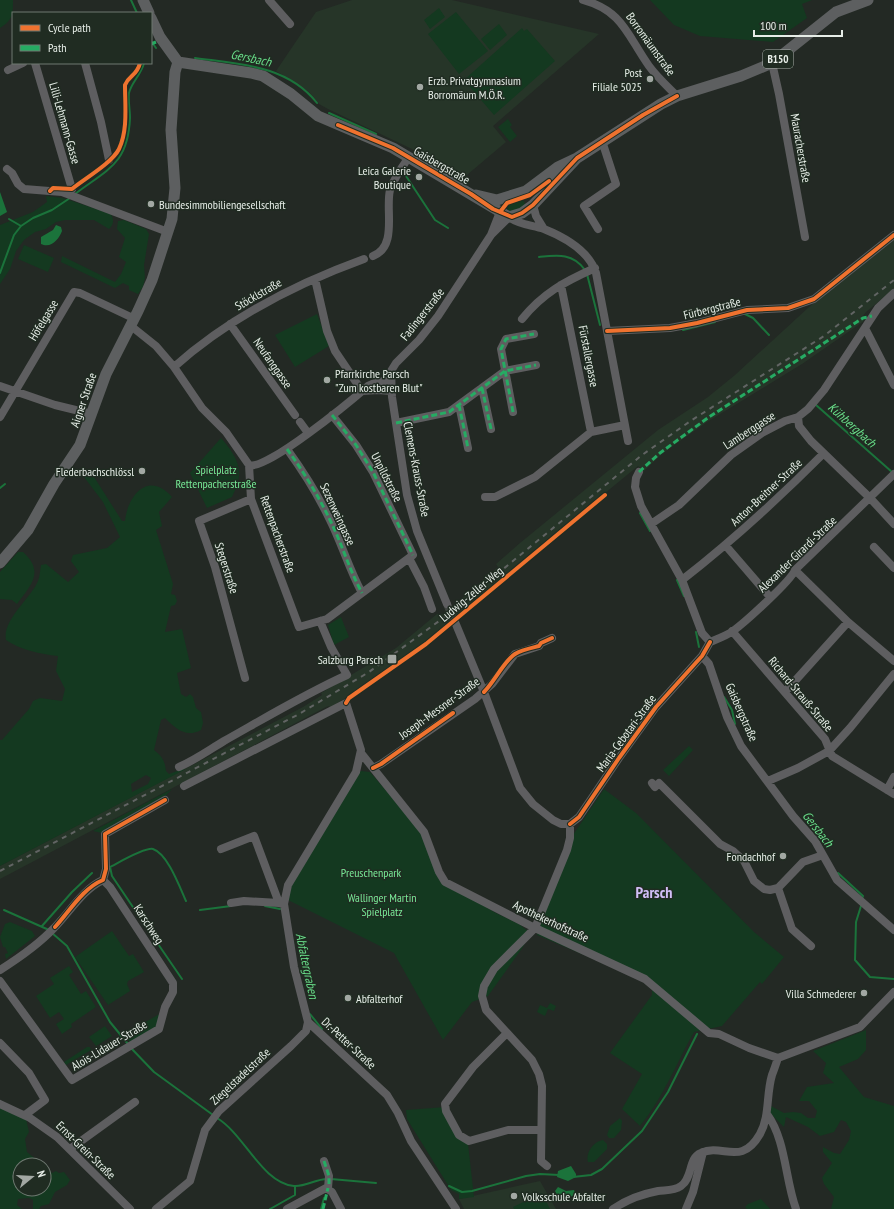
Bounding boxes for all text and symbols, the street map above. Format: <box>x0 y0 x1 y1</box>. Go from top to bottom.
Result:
street label: Borromäumstraße <box>623 9 679 79</box>
legend <box>12 12 152 64</box>
scale bar <box>754 12 842 38</box>
text: 100 m <box>760 18 787 33</box>
text: Cycle path <box>48 20 91 35</box>
text: Path <box>48 40 66 55</box>
water label: Gersbach <box>229 45 274 71</box>
road number: B150 <box>763 50 793 68</box>
place label: Post Filiale 5025 <box>592 65 643 94</box>
place label: Erzb. Privatgymnasium Borromäum M.Ö.R. <box>428 73 521 102</box>
marker: Post Filiale 5025 <box>645 74 655 84</box>
street label: Lilli-Lehmann-Gasse <box>46 80 84 166</box>
marker: Erzb. Privatgymnasium Borromäum M.Ö.R. <box>415 82 425 92</box>
street label: Mauracherstraße <box>788 112 814 184</box>
street label: Gaisbergstraße <box>411 143 473 187</box>
place label: Leica Galerie Boutique <box>358 163 411 192</box>
marker: Leica Galerie Boutique <box>414 172 424 182</box>
place label: Bundesimmobiliengesellschaft <box>159 197 286 212</box>
marker: Bundesimmobiliengesellschaft <box>146 199 156 209</box>
street label: Stöcklstraße <box>232 275 284 313</box>
street label: Fadingerstraße <box>397 285 447 343</box>
street label: Fürbergstraße <box>682 294 742 322</box>
street label: Höfelgasse <box>25 297 61 343</box>
street label: Fürstallergasse <box>576 324 602 388</box>
street label: Neufanggasse <box>250 335 296 391</box>
place label: Pfarrkirche Parsch "Zum kostbaren Blut" <box>335 366 423 395</box>
street label: Aigner Straße <box>67 371 99 429</box>
marker: Pfarrkirche Parsch "Zum kostbaren Blut" <box>322 375 332 385</box>
water label: Kühbergbach <box>824 399 881 452</box>
street label: Lamberggasse <box>720 408 778 452</box>
street label: Clemens-Krauss-Straße <box>400 420 434 518</box>
street label: Unpildstraße <box>368 450 406 504</box>
street label: Anton-Breitner-Straße <box>727 455 805 529</box>
park label: Spielplatz Rettenpacherstraße <box>175 462 257 491</box>
place label: Flederbachschlössl <box>56 464 134 479</box>
marker: Flederbachschlössl <box>137 466 147 476</box>
street label: Sezenweingasse <box>317 480 359 548</box>
street label: Rettenpacherstraße <box>257 493 299 575</box>
street label: Alexander-Girardi-Straße <box>755 513 840 595</box>
street label: Stegerstraße <box>212 541 242 596</box>
street label: Ludwig-Zeller-Weg <box>436 563 506 625</box>
place label: Salzburg Parsch <box>318 652 383 667</box>
marker: Salzburg Parsch <box>386 653 398 665</box>
street label: Richard-Strauß-Straße <box>765 654 837 735</box>
street label: Joseph-Messner-Straße <box>395 674 482 743</box>
street label: Gaisbergstraße <box>722 681 762 744</box>
street label: Maria-Cebotari-Straße <box>593 691 659 775</box>
water label: Gersbach <box>799 808 838 851</box>
place label: Fondachhof <box>727 849 776 864</box>
marker: Fondachhof <box>778 851 788 861</box>
park label: Preuschenpark <box>341 865 402 880</box>
district label: Parsch <box>636 882 672 902</box>
park label: Wallinger Martin Spielplatz <box>347 890 417 919</box>
street label: Apothekerhofstraße <box>511 897 591 945</box>
street label: Karschweg <box>131 901 167 947</box>
water label: Abfaltergraben <box>292 932 323 1002</box>
place label: Villa Schmederer <box>785 986 857 1001</box>
marker: Villa Schmederer <box>859 988 869 998</box>
place label: Abfalterhof <box>356 991 403 1006</box>
marker: Abfalterhof <box>343 993 353 1003</box>
street label: Dr.-Petter-Straße <box>319 1014 379 1072</box>
street label: Alois-Lidauer-Straße <box>68 1016 150 1073</box>
street label: Ziegelstadelstraße <box>207 1044 273 1108</box>
street label: Ernst-Grein-Straße <box>53 1118 119 1182</box>
north arrow <box>12 1157 52 1197</box>
text: N <box>34 1169 49 1179</box>
place label: Volksschule Abfalter <box>521 1189 606 1204</box>
marker: Volksschule Abfalter <box>509 1191 519 1201</box>

